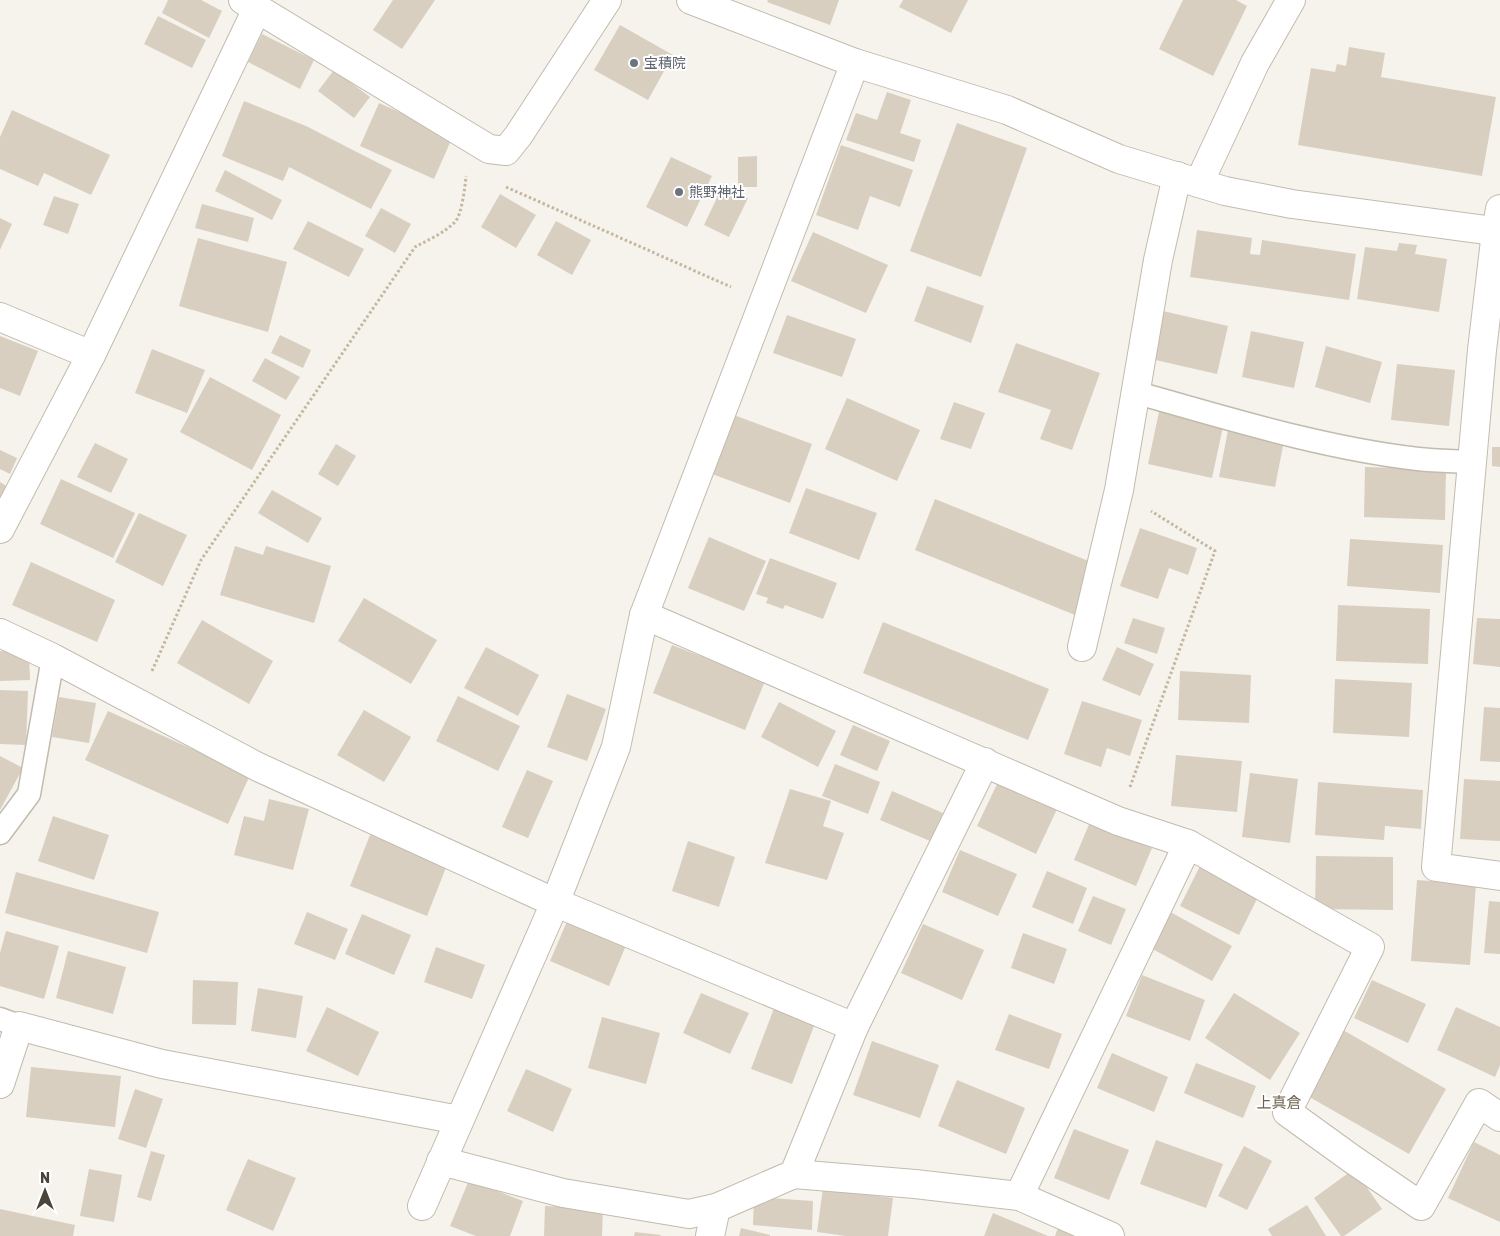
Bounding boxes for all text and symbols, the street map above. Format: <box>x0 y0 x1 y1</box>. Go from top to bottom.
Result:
place label: 宝積院 <box>644 55 686 72</box>
marker: 宝積院 <box>628 57 640 69</box>
place label: 熊野神社 <box>689 184 745 201</box>
marker: 熊野神社 <box>673 186 685 198</box>
district label: 上真倉 <box>1256 1094 1302 1112</box>
north arrow <box>20 1166 70 1216</box>
text: N <box>40 1170 50 1187</box>

